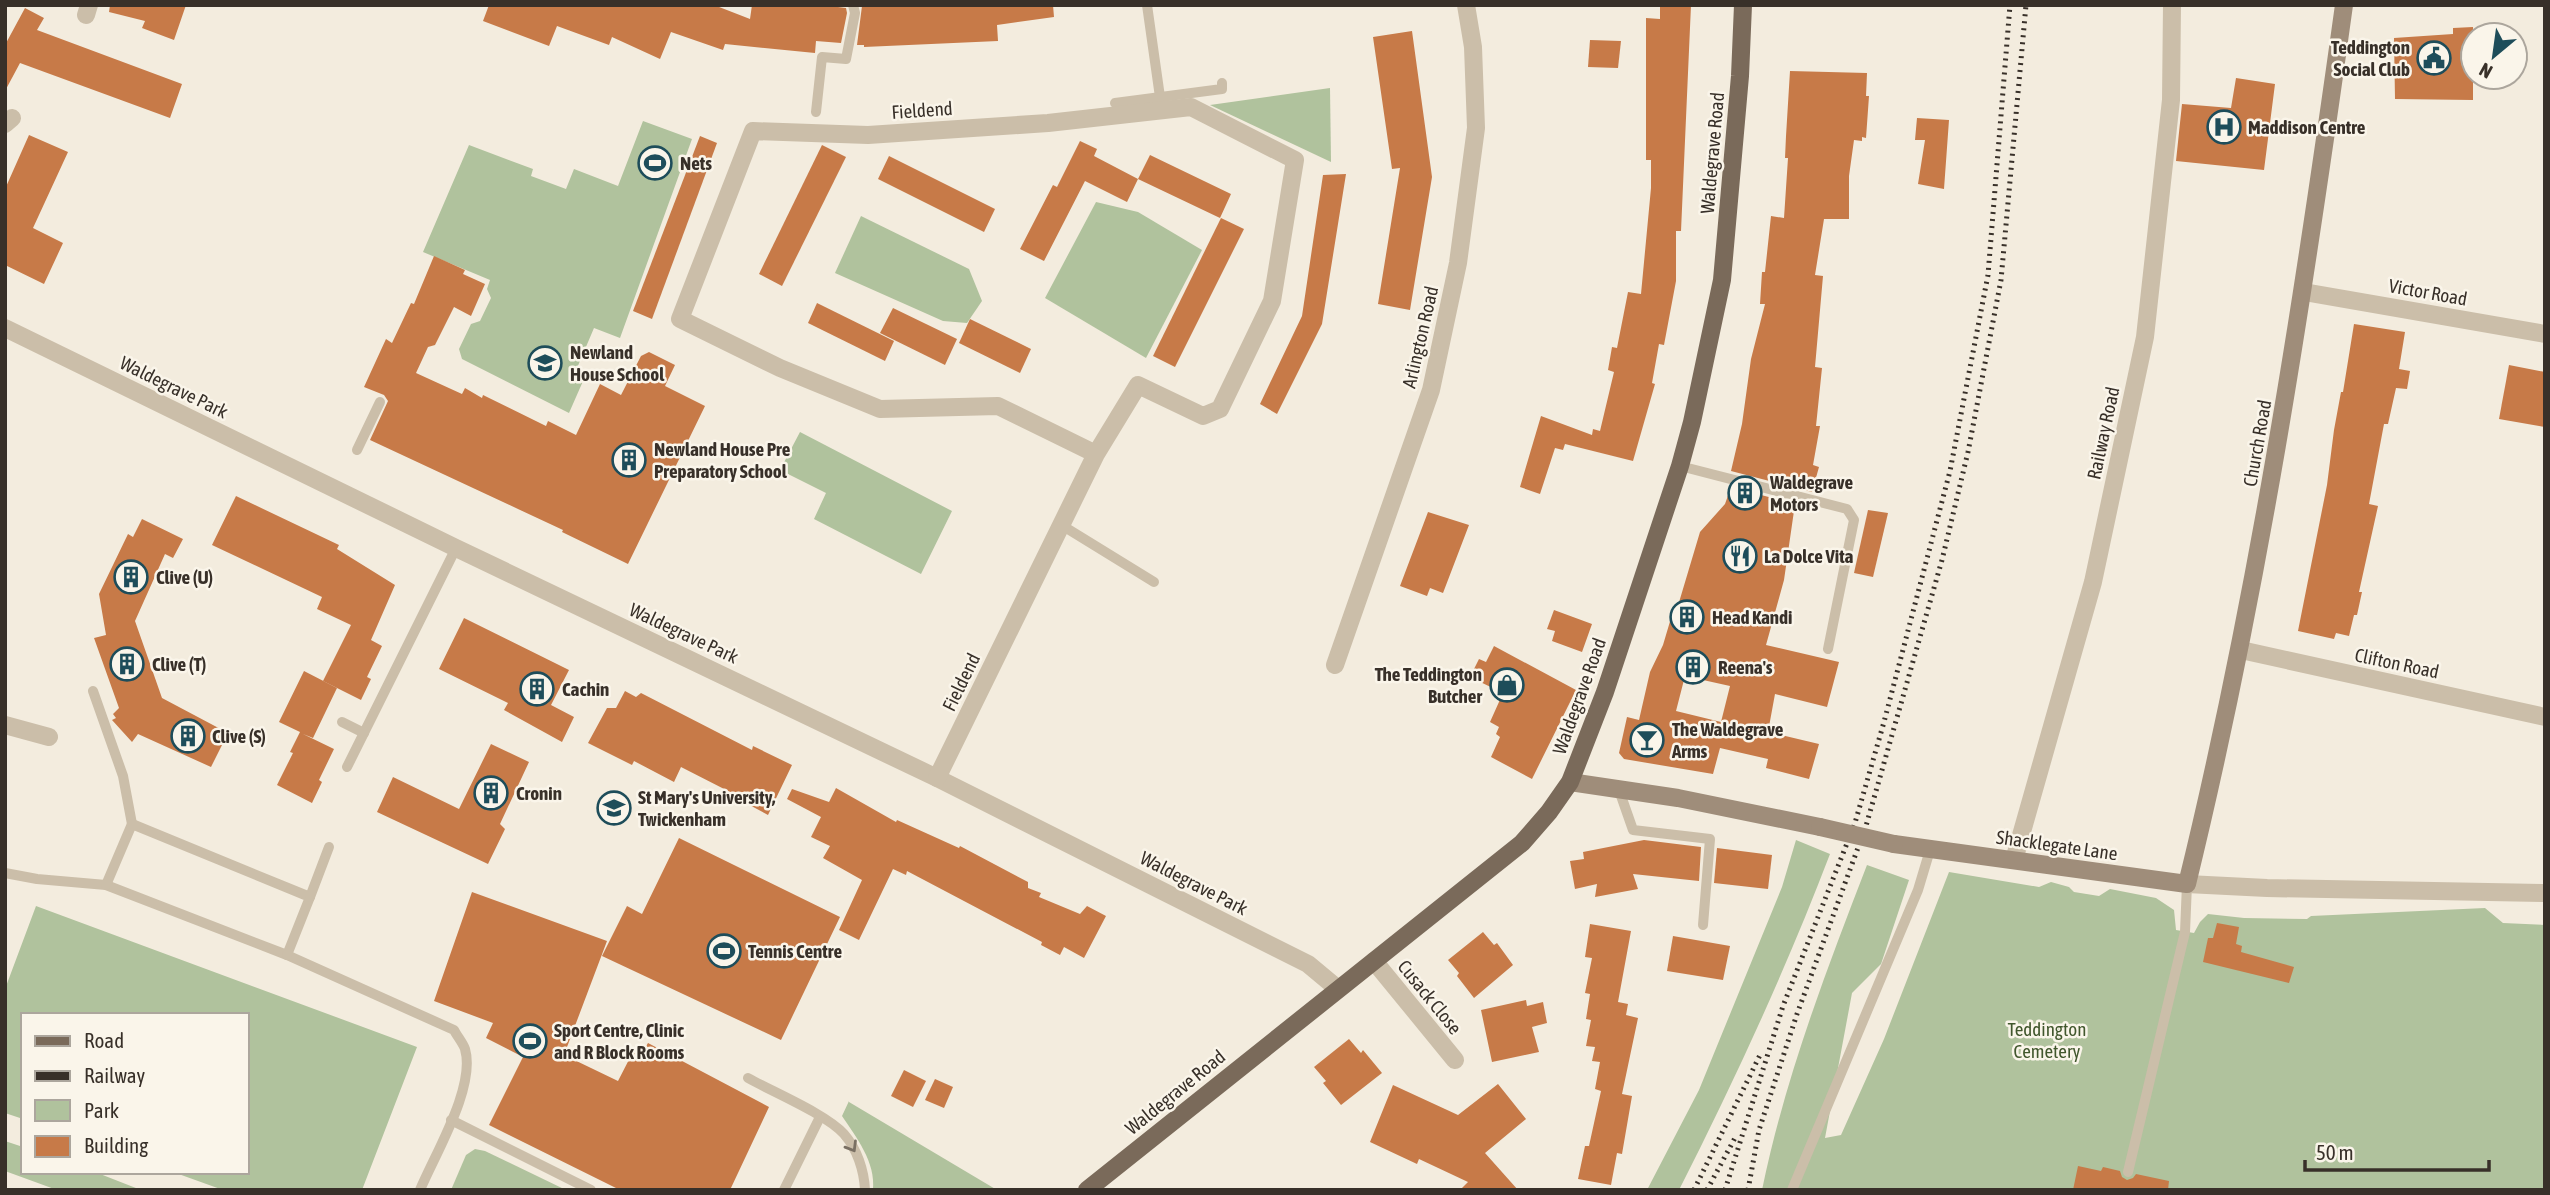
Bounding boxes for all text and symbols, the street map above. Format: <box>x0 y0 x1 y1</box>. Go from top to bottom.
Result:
north arrow <box>2459 21 2529 91</box>
place label: Teddington Social Club <box>2331 36 2410 80</box>
public building icon: Teddington Social Club <box>2415 39 2453 77</box>
text: N <box>2476 59 2496 83</box>
street label: Waldegrave Road <box>1696 91 1728 215</box>
street label: Fieldend <box>891 97 953 123</box>
hospital icon: Maddison Centre <box>2205 108 2243 146</box>
place label: Maddison Centre <box>2248 116 2366 138</box>
sports icon: Nets <box>636 144 674 182</box>
place label: Nets <box>680 152 712 174</box>
street label: Victor Road <box>2387 274 2469 310</box>
street label: Arlington Road <box>1398 284 1442 390</box>
place label: Newland House School <box>570 341 665 385</box>
school or university icon: Newland House School <box>526 344 564 382</box>
street label: Waldegrave Park <box>116 351 232 423</box>
street label: Railway Road <box>2082 385 2124 481</box>
street label: Church Road <box>2239 398 2275 488</box>
place label: Newland House Pre Preparatory School <box>654 438 791 482</box>
building icon: Newland House Pre Preparatory School <box>610 441 648 479</box>
place label: Waldegrave Motors <box>1769 471 1853 515</box>
building icon: Waldegrave Motors <box>1726 474 1764 512</box>
restaurant icon: La Dolce Vita <box>1721 537 1759 575</box>
place label: La Dolce Vita <box>1764 545 1854 567</box>
building icon: Clive (U) <box>112 558 150 596</box>
place label: Clive (U) <box>156 566 213 588</box>
street label: Waldegrave Park <box>626 598 742 668</box>
building icon: Head Kandi <box>1668 598 1706 636</box>
place label: Head Kandi <box>1712 606 1792 628</box>
street label: Waldegrave Road <box>1548 635 1610 757</box>
street label: Clifton Road <box>2353 643 2441 683</box>
building icon: Clive (T) <box>108 645 146 683</box>
building icon: Reena's <box>1674 648 1712 686</box>
street label: Fieldend <box>938 650 984 714</box>
place label: Clive (T) <box>152 653 206 675</box>
place label: Reena's <box>1718 656 1773 678</box>
place label: The Teddington Butcher <box>1375 663 1482 707</box>
shop icon: The Teddington Butcher <box>1488 666 1526 704</box>
building icon: Cachin <box>518 670 556 708</box>
place label: Cachin <box>562 678 609 700</box>
building icon: Clive (S) <box>169 717 207 755</box>
place label: The Waldegrave Arms <box>1671 718 1784 762</box>
bar icon: The Waldegrave Arms <box>1628 721 1666 759</box>
place label: Clive (S) <box>212 725 266 747</box>
building icon: Cronin <box>472 774 510 812</box>
place label: Cronin <box>516 782 562 804</box>
place label: St Mary's University, Twickenham <box>638 786 776 830</box>
school or university icon: St Mary's University, Twickenham <box>595 789 633 827</box>
street label: Shacklegate Lane <box>1995 826 2119 864</box>
street label: Waldegrave Park <box>1137 847 1252 920</box>
sports icon: Tennis Centre <box>705 932 743 970</box>
place label: Tennis Centre <box>748 940 842 962</box>
street label: Cusack Close <box>1393 956 1467 1038</box>
legend <box>21 1013 248 1174</box>
park label: Teddington Cemetery <box>2008 1018 2086 1062</box>
place label: Sport Centre, Clinic and R Block Rooms <box>554 1019 685 1063</box>
sports icon: Sport Centre, Clinic and R Block Rooms <box>511 1022 549 1060</box>
text: Road <box>84 1028 124 1052</box>
street label: Waldegrave Road <box>1121 1045 1229 1139</box>
text: Railway <box>84 1063 146 1087</box>
text: Park <box>84 1098 119 1122</box>
scale bar <box>2305 1128 2489 1172</box>
text: Building <box>84 1133 148 1157</box>
one-way arrow <box>843 1140 856 1153</box>
text: 50 m <box>2316 1140 2354 1164</box>

